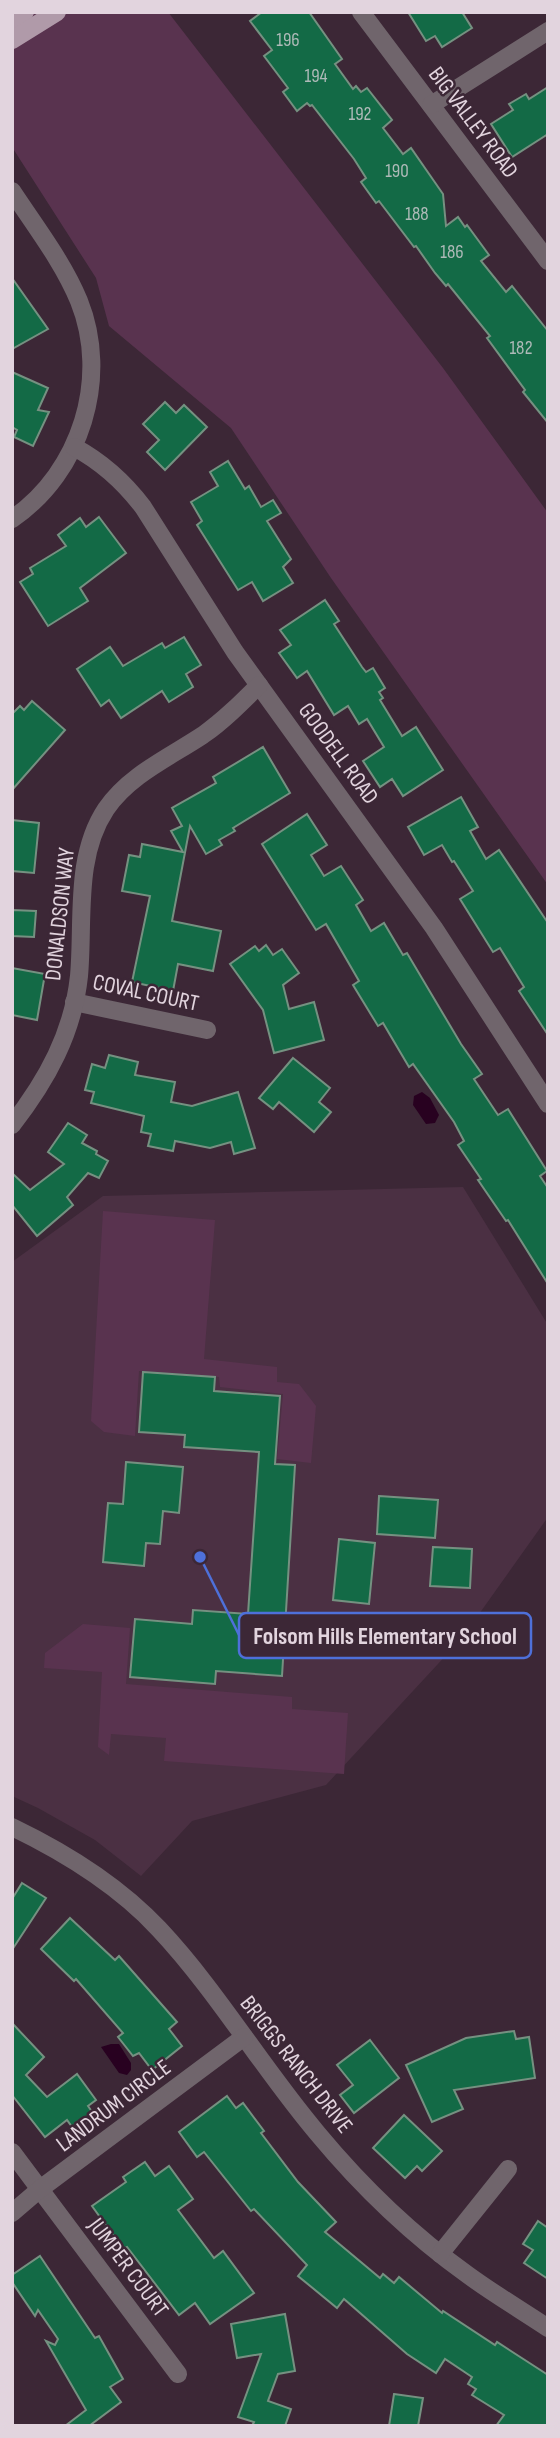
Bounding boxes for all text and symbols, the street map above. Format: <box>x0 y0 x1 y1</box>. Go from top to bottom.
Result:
house number: 196 <box>276 29 300 52</box>
street label: BIG VALLEY ROAD <box>422 61 524 184</box>
house number: 194 <box>304 65 328 88</box>
house number: 192 <box>349 103 371 126</box>
house number: 190 <box>385 160 409 183</box>
house number: 188 <box>405 203 429 226</box>
house number: 186 <box>440 241 464 264</box>
house number: 182 <box>509 337 533 360</box>
street label: GOODELL ROAD <box>292 697 384 810</box>
street label: DONALDSON WAY <box>39 846 81 982</box>
street label: COVAL COURT <box>90 968 201 1018</box>
callout: Folsom Hills Elementary School <box>239 1613 531 1658</box>
text: Folsom Hills Elementary School <box>253 1622 517 1651</box>
street label: BRIGGS RANCH DRIVE <box>234 1990 359 2139</box>
street label: LANDRUM CIRCLE <box>51 2054 176 2158</box>
street label: JUMPER COURT <box>81 2212 174 2323</box>

